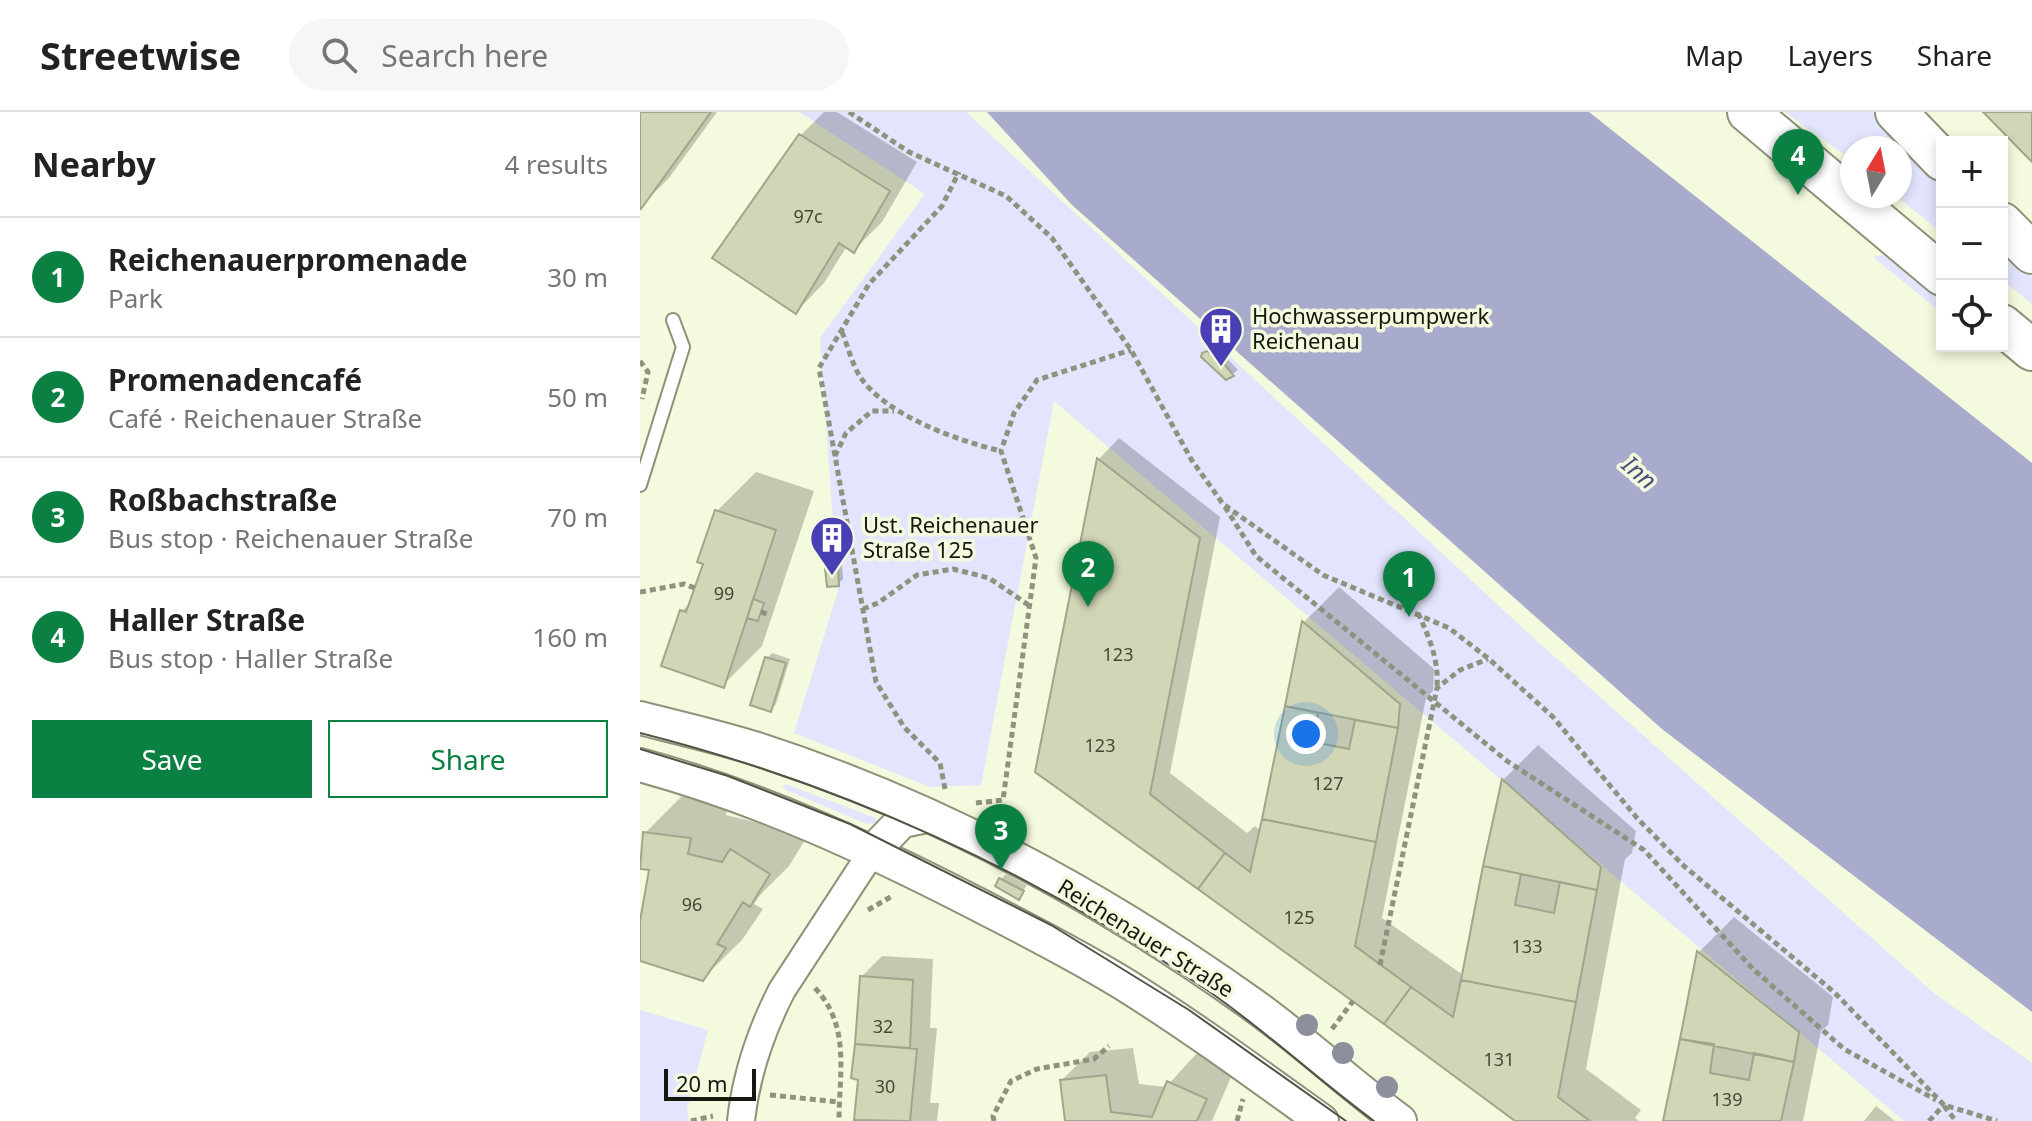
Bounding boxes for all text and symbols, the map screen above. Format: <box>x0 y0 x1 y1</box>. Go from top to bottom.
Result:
search box <box>289 19 849 91</box>
text: Streetwise <box>40 29 241 81</box>
icon: search <box>317 33 361 77</box>
text: Search here <box>381 35 548 76</box>
text: Map <box>1685 36 1743 74</box>
text: Layers <box>1787 36 1873 74</box>
text: Share <box>1917 36 1992 74</box>
pin: 4 <box>1772 129 1824 195</box>
north arrow <box>1840 136 1912 208</box>
map controls <box>1936 136 2008 352</box>
button: + <box>1936 136 2008 208</box>
text: Nearby <box>32 141 156 187</box>
text: 4 results <box>504 146 608 182</box>
house number: 97c <box>793 204 823 228</box>
button: − <box>1936 208 2008 280</box>
text: Reichenauerpromenade <box>108 239 468 280</box>
text: 1 <box>51 259 65 295</box>
text: 30 m <box>547 259 608 295</box>
text: Park <box>108 280 163 316</box>
button: locate <box>1936 280 2008 352</box>
place label: Hochwasserpumpwerk Reichenau <box>1252 300 1490 355</box>
building icon: Hochwasserpumpwerk Reichenau <box>1197 305 1245 368</box>
text: Promenadencafé <box>108 359 362 400</box>
text: 2 <box>51 379 65 415</box>
text: 50 m <box>547 379 608 415</box>
text: Café · Reichenauer Straße <box>108 400 422 436</box>
water label: Inn <box>1615 447 1664 496</box>
text: Roßbachstraße <box>108 479 337 520</box>
text: 3 <box>51 499 65 535</box>
text: 70 m <box>547 499 608 535</box>
place label: Ust. Reichenauer Straße 125 <box>863 509 1039 564</box>
building icon: Ust. Reichenauer Straße 125 <box>808 514 856 577</box>
text: Bus stop · Reichenauer Straße <box>108 520 473 556</box>
pin: 2 <box>1062 541 1114 607</box>
pin: 1 <box>1383 551 1435 617</box>
house number: 99 <box>714 581 734 605</box>
text: Haller Straße <box>108 599 305 640</box>
text: 4 <box>51 619 65 655</box>
text: 160 m <box>532 619 608 655</box>
text: Bus stop · Haller Straße <box>108 640 393 676</box>
house number: 123 <box>1103 642 1133 666</box>
your location <box>1286 714 1326 754</box>
button: Save <box>32 720 312 798</box>
button: Share <box>328 720 608 798</box>
house number: 123 <box>1085 733 1115 757</box>
house number: 127 <box>1313 771 1343 795</box>
pin: 3 <box>975 804 1027 870</box>
street label: Reichenauer Straße <box>1053 871 1240 1003</box>
house number: 96 <box>682 892 702 916</box>
house number: 125 <box>1284 905 1314 929</box>
house number: 133 <box>1512 934 1542 958</box>
house number: 32 <box>873 1014 893 1038</box>
house number: 131 <box>1484 1047 1514 1071</box>
scale bar <box>664 1065 756 1101</box>
text: 20 m <box>676 1068 727 1098</box>
house number: 30 <box>875 1074 895 1098</box>
house number: 139 <box>1712 1087 1742 1111</box>

